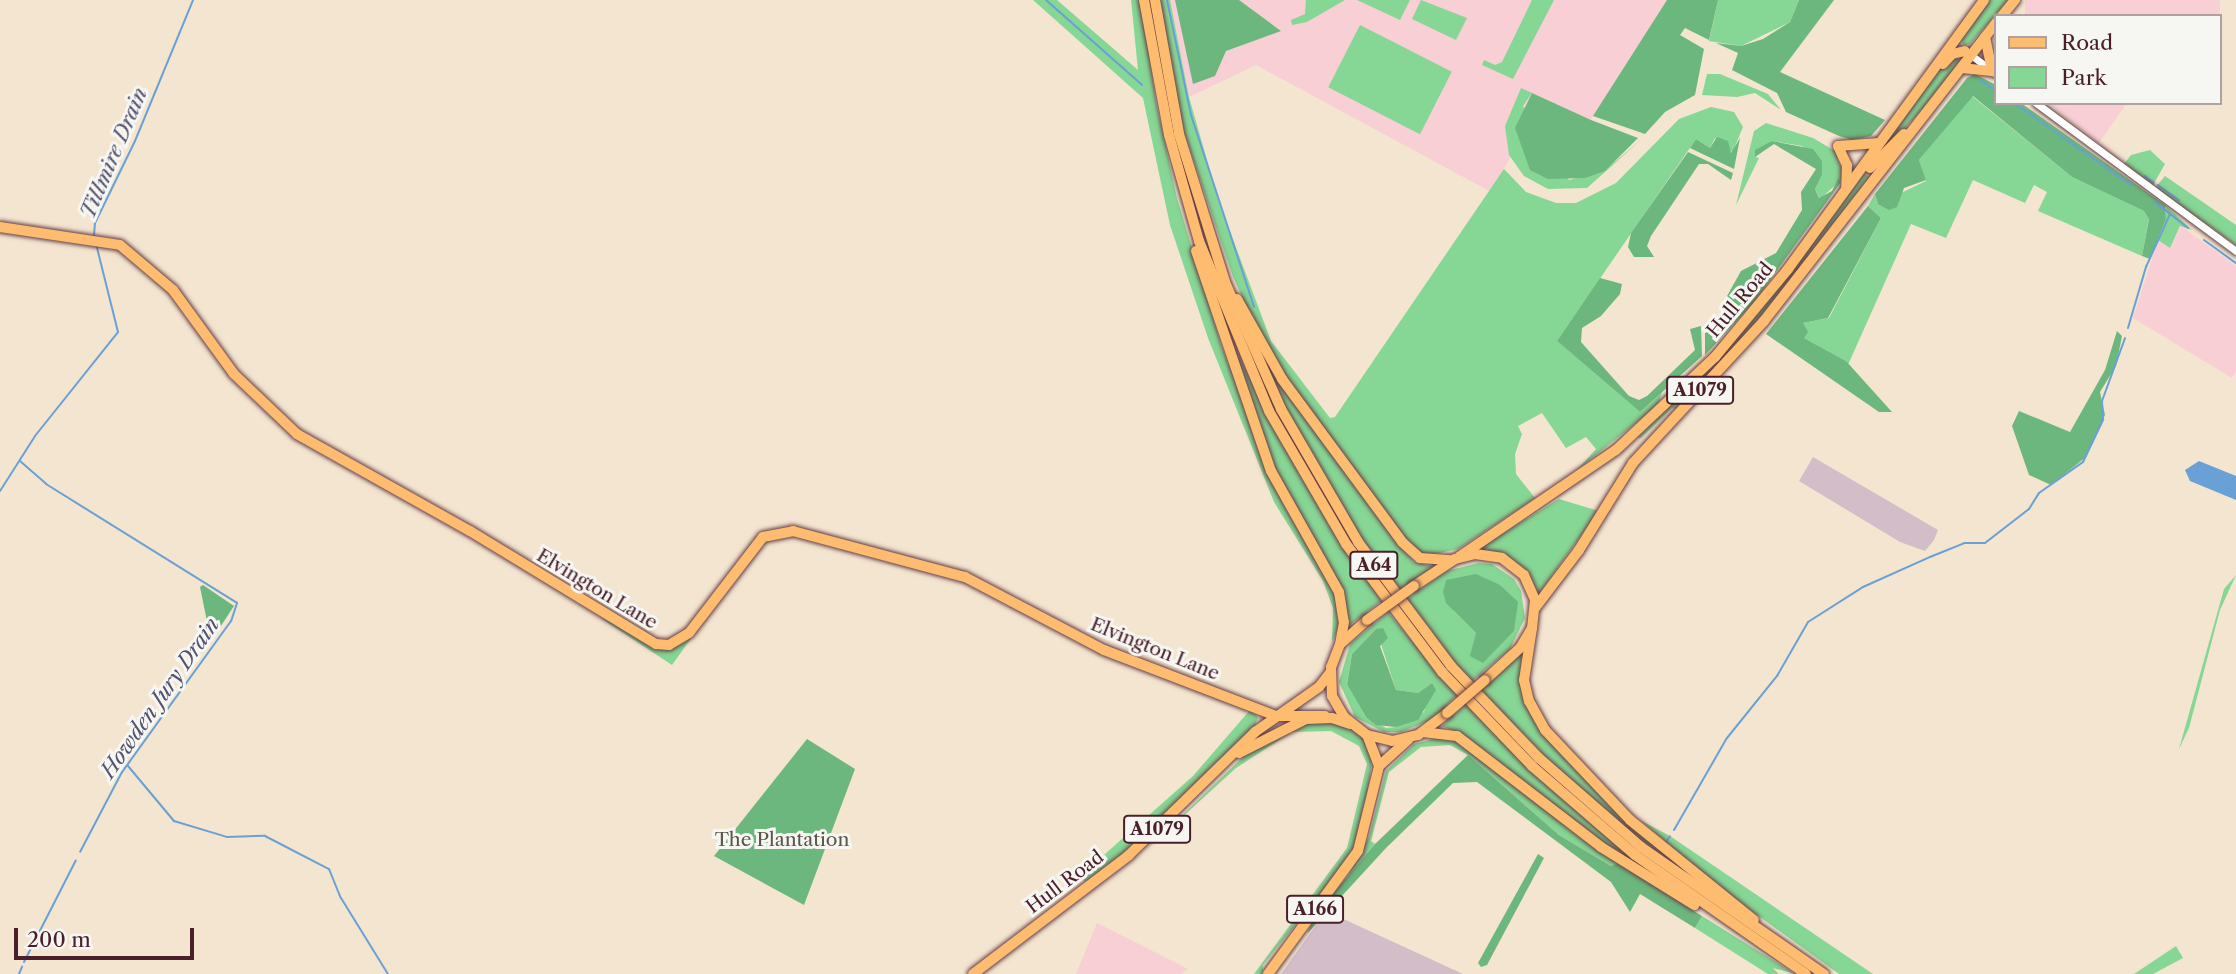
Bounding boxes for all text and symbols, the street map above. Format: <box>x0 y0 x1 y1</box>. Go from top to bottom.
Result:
legend <box>1994 14 2222 105</box>
text: Road <box>2061 30 2113 55</box>
text: Park <box>2061 65 2107 90</box>
water label: Tillmire Drain <box>75 84 153 222</box>
street label: Hull Road <box>1702 258 1778 342</box>
road number: A1079 <box>1665 376 1735 404</box>
street label: Elvington Lane <box>532 544 662 634</box>
road number: A64 <box>1348 550 1400 580</box>
water label: Howden Jury Drain <box>95 613 225 783</box>
street label: Elvington Lane <box>1087 613 1223 685</box>
road number: A1079 <box>1122 814 1192 844</box>
park label: The Plantation <box>715 829 849 851</box>
street label: Hull Road <box>1022 846 1108 918</box>
road number: A166 <box>1285 894 1345 924</box>
scale bar <box>18 914 198 958</box>
text: 200 m <box>27 927 91 952</box>

